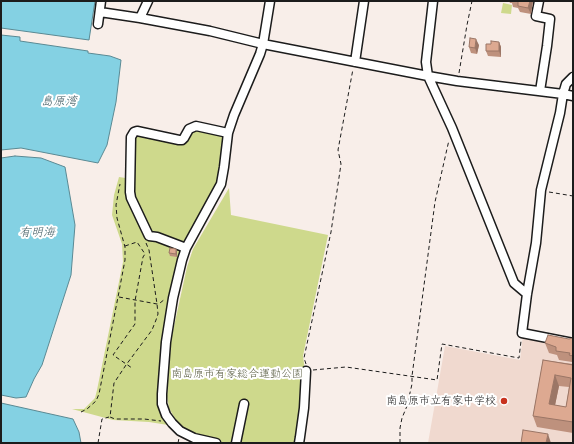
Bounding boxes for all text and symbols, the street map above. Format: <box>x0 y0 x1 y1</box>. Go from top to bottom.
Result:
water label: 島原湾 <box>41 94 77 108</box>
water label: 有明海 <box>19 225 55 239</box>
park label: 南島原市有家総合運動公園 <box>171 367 303 381</box>
place label: 南島原市立有家中学校 <box>386 394 496 408</box>
marker: 南島原市立有家中学校 <box>499 396 509 406</box>

